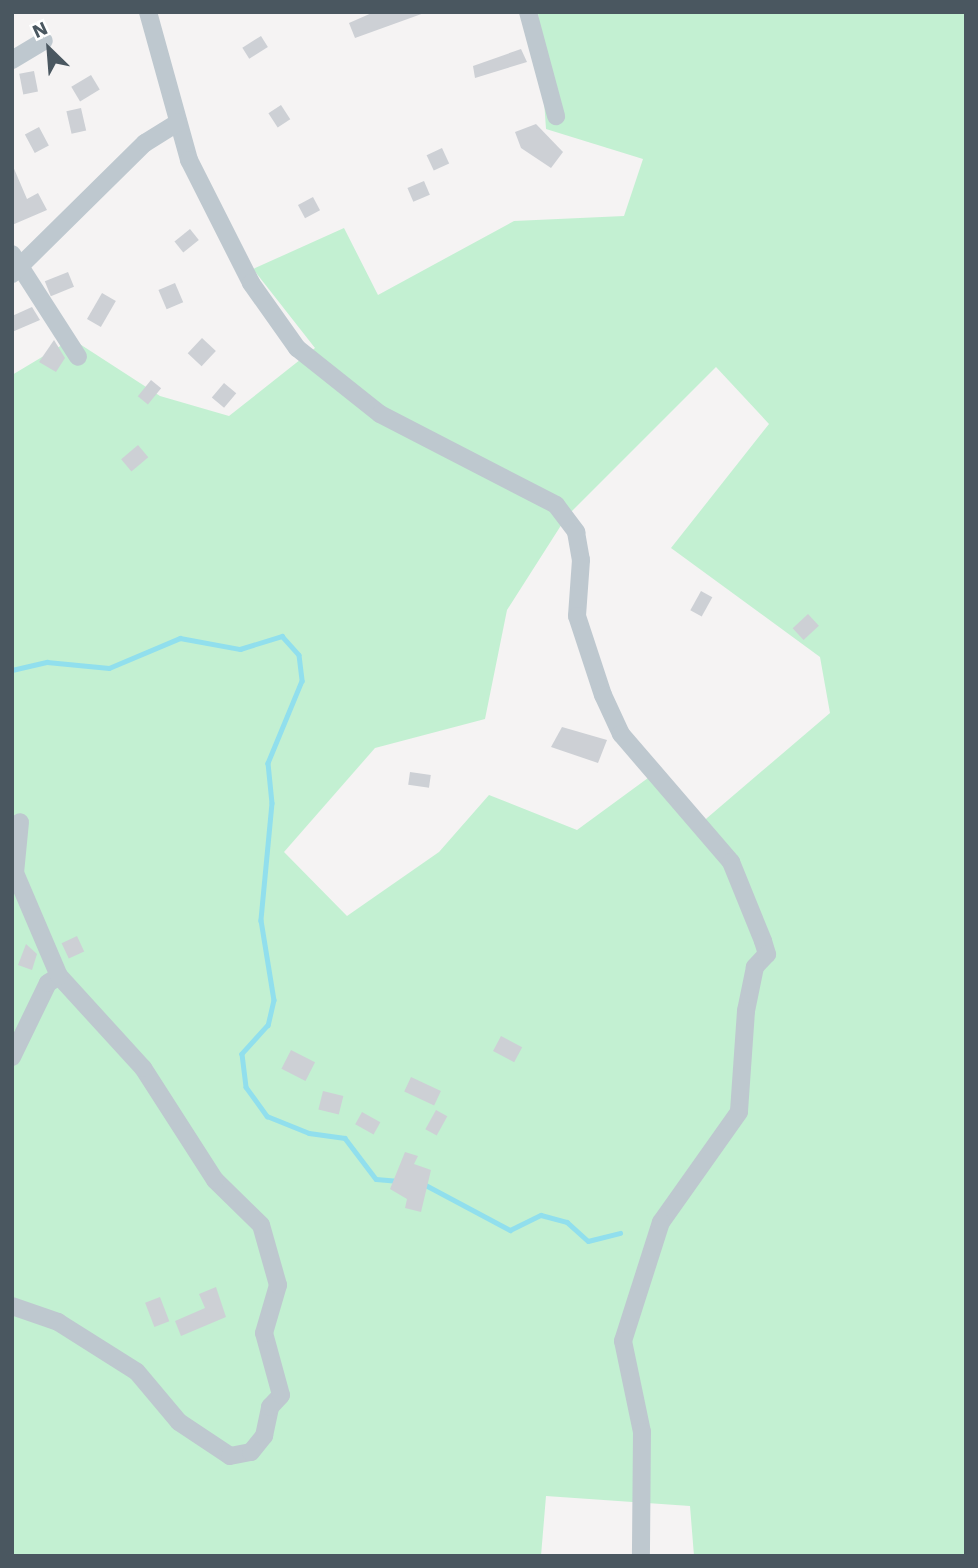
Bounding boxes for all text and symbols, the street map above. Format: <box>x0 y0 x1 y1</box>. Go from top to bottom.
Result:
north arrow <box>14 14 84 84</box>
text: N <box>29 16 51 43</box>

